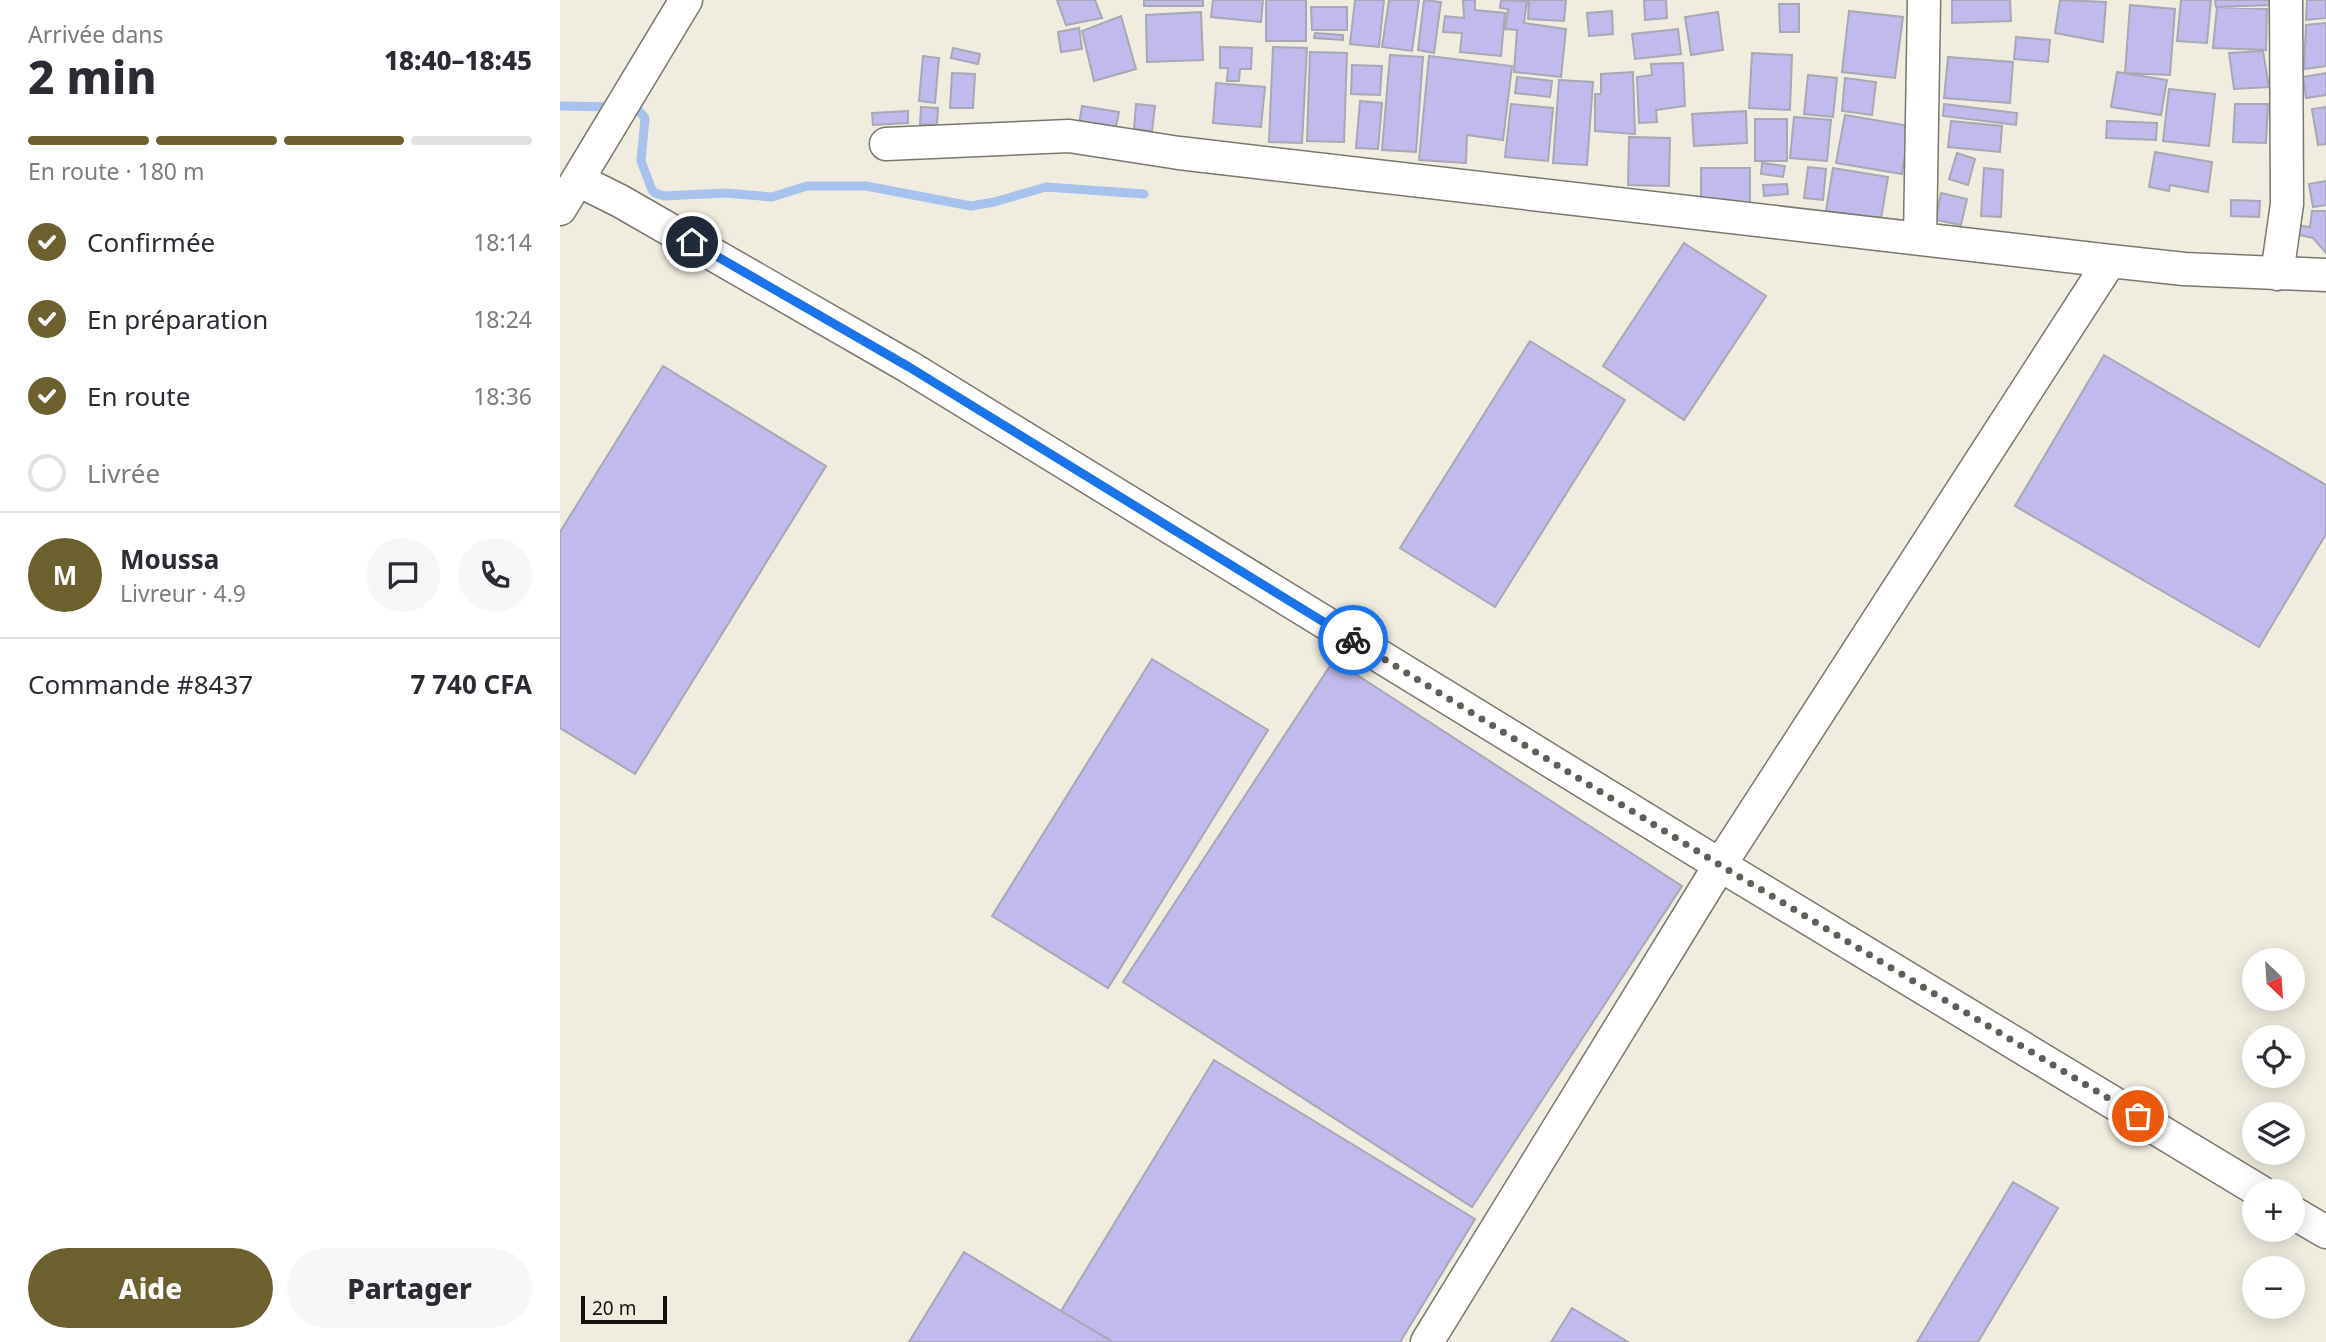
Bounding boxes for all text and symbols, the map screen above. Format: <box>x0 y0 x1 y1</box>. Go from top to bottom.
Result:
text: Arrivée dans <box>28 18 164 50</box>
text: 18:40–18:45 <box>384 42 532 78</box>
text: 2 min <box>28 45 157 107</box>
text: En route · 180 m <box>28 155 205 187</box>
pin <box>662 212 722 272</box>
icon: check <box>28 223 66 261</box>
icon: home <box>673 223 711 261</box>
text: Confirmée <box>87 224 215 260</box>
text: 18:14 <box>473 226 532 258</box>
icon: check <box>28 300 66 338</box>
text: En préparation <box>87 301 268 337</box>
text: 18:24 <box>473 303 532 335</box>
icon: check <box>28 377 66 415</box>
text: En route <box>87 378 190 414</box>
text: 18:36 <box>473 380 532 412</box>
text: Livrée <box>87 455 160 491</box>
button: chat <box>366 538 440 612</box>
button: phone <box>458 538 532 612</box>
text: Moussa <box>120 541 219 577</box>
text: M <box>53 557 77 593</box>
text: Livreur · 4.9 <box>120 577 246 609</box>
courier <box>1318 605 1388 675</box>
icon: bike <box>1334 621 1372 659</box>
text: Commande #8437 <box>28 666 253 702</box>
text: 7 740 CFA <box>411 666 532 702</box>
north arrow <box>2242 948 2305 1012</box>
map controls <box>2242 948 2305 1319</box>
button: locate <box>2242 1025 2305 1088</box>
pin <box>2108 1086 2168 1146</box>
icon: bag <box>2119 1097 2157 1135</box>
button: layers <box>2242 1102 2305 1165</box>
button: + <box>2242 1179 2305 1242</box>
button: Aide <box>28 1248 273 1328</box>
button: Partager <box>287 1248 532 1328</box>
button: − <box>2242 1256 2305 1319</box>
scale bar <box>581 1293 667 1325</box>
text: 20 m <box>592 1295 636 1321</box>

